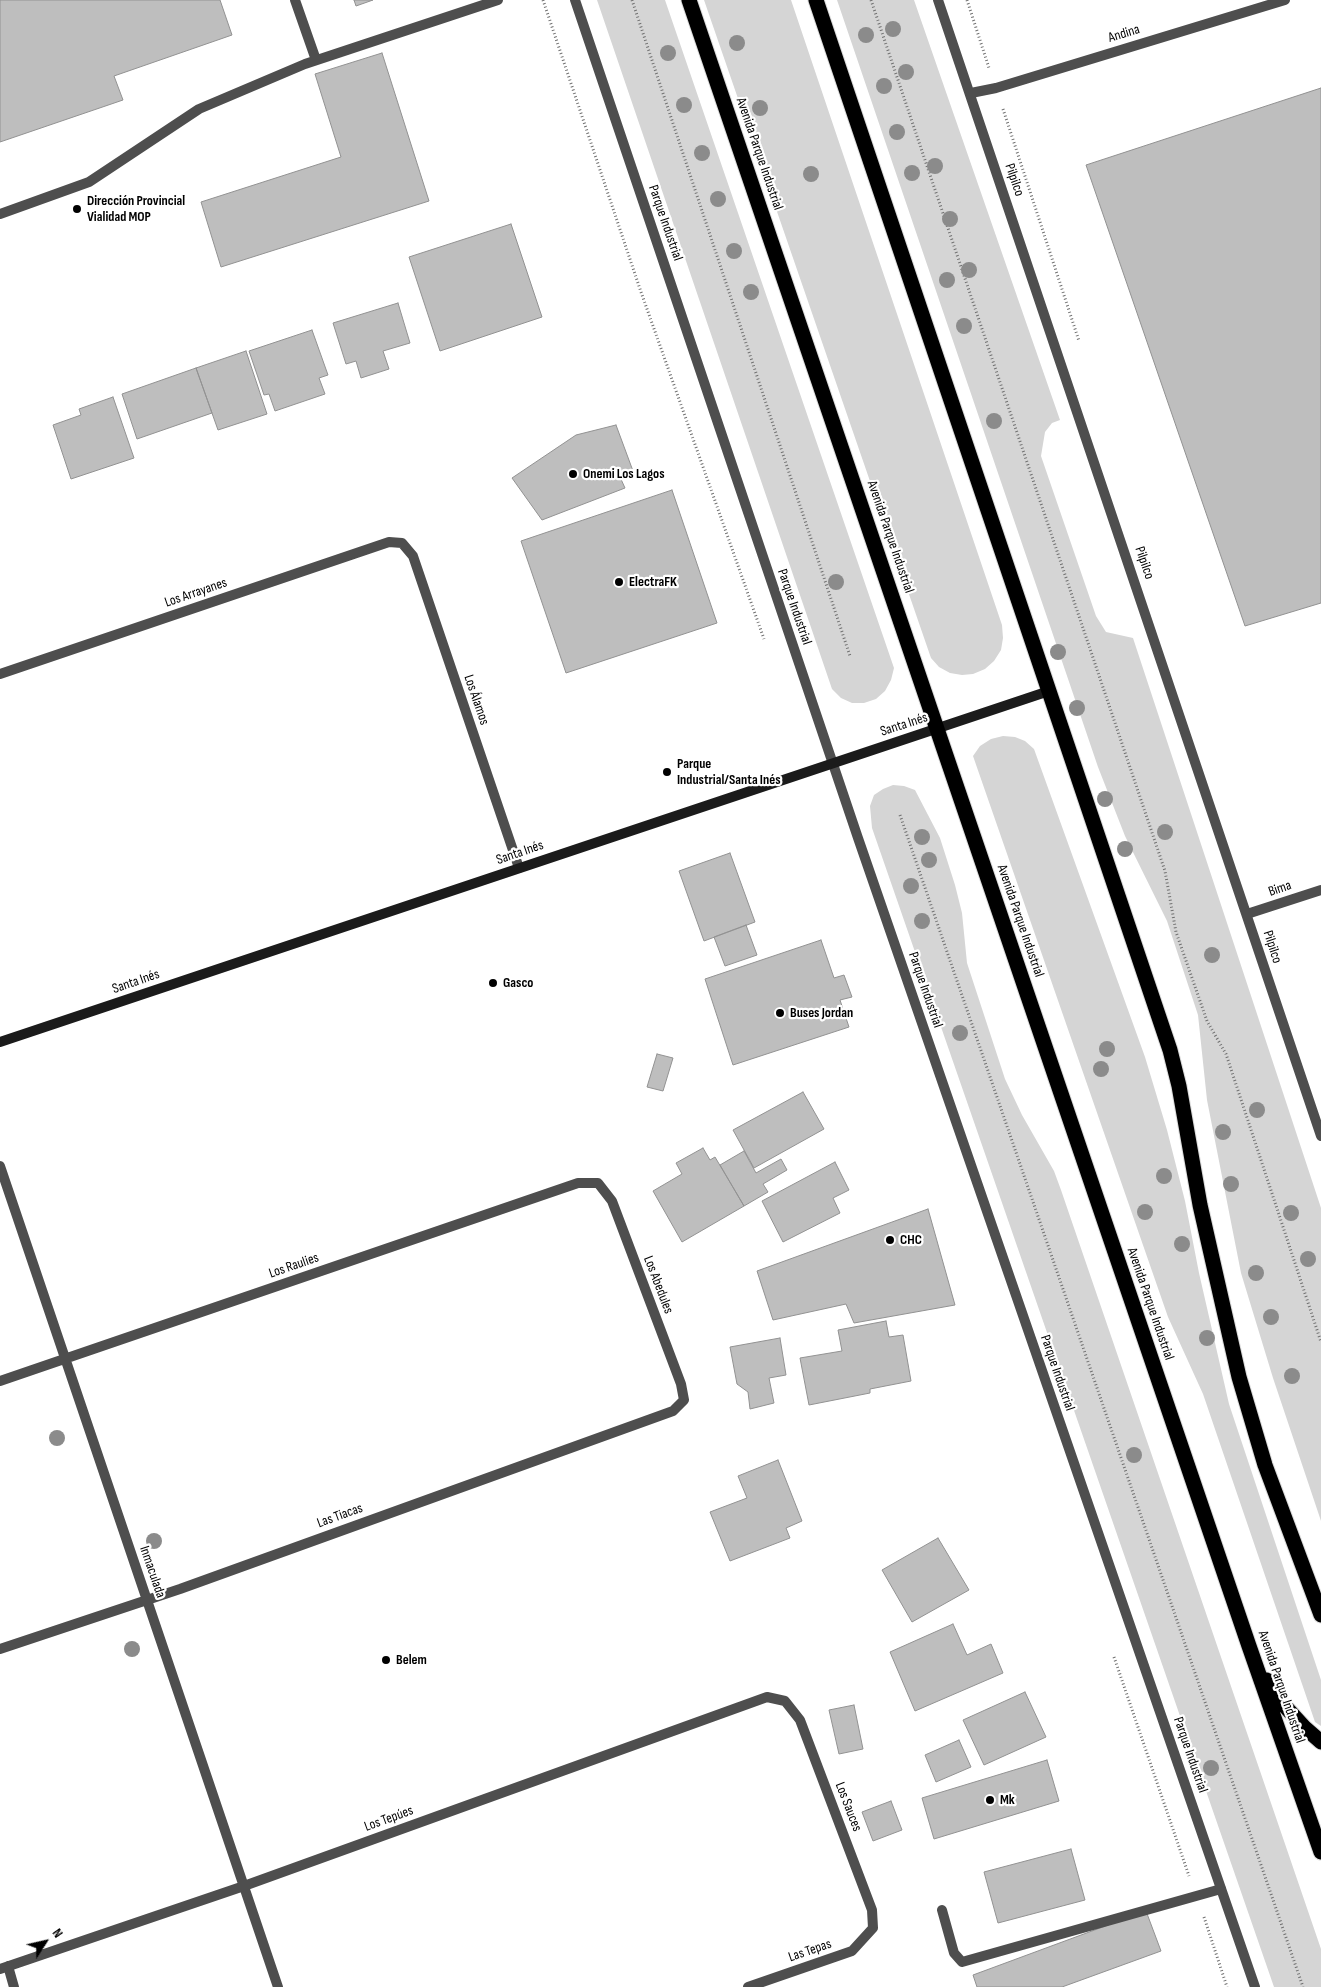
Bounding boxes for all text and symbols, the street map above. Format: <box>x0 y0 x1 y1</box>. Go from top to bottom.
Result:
street label: Andina <box>1106 21 1142 47</box>
street label: Avenida Parque Industrial <box>732 96 786 212</box>
street label: Pilpilco <box>1001 161 1027 199</box>
street label: Parque Industrial <box>644 183 686 263</box>
place label: Dirección Provincial Vialidad MOP <box>87 193 185 226</box>
marker: Dirección Provincial Vialidad MOP <box>71 203 83 215</box>
place label: Onemi Los Lagos <box>583 466 665 482</box>
marker: Onemi Los Lagos <box>567 468 579 480</box>
street label: Avenida Parque Industrial <box>863 479 917 595</box>
street label: Pilpilco <box>1131 544 1157 582</box>
street label: Parque Industrial <box>773 567 815 647</box>
place label: ElectraFK <box>629 574 677 590</box>
street label: Los Arrayanes <box>163 575 229 611</box>
marker: ElectraFK <box>613 576 625 588</box>
street label: Los Álamos <box>460 673 492 727</box>
street label: Santa Inés <box>878 709 930 741</box>
place label: Parque Industrial/Santa Inés <box>677 756 781 789</box>
marker: Parque Industrial/Santa Inés <box>661 766 673 778</box>
street label: Santa Inés <box>494 837 546 869</box>
street label: Avenida Parque Industrial <box>993 863 1047 979</box>
street label: Bima <box>1266 877 1294 901</box>
street label: Pilpilco <box>1259 928 1285 966</box>
street label: Parque Industrial <box>904 950 946 1030</box>
street label: Santa Inés <box>110 966 162 998</box>
place label: Gasco <box>503 975 533 991</box>
marker: Gasco <box>487 977 499 989</box>
place label: Buses Jordan <box>790 1005 853 1021</box>
marker: Buses Jordan <box>774 1007 786 1019</box>
place label: CHC <box>900 1232 922 1248</box>
marker: CHC <box>884 1234 896 1246</box>
street label: Avenida Parque Industrial <box>1123 1246 1177 1362</box>
street label: Los Raulies <box>267 1250 321 1282</box>
street label: Los Abedules <box>639 1254 677 1316</box>
street label: Parque Industrial <box>1036 1333 1078 1413</box>
street label: Las Tiacas <box>315 1500 365 1532</box>
street label: Inmaculada <box>135 1544 169 1600</box>
street label: Avenida Parque Industrial <box>1254 1629 1308 1745</box>
place label: Belem <box>396 1652 427 1668</box>
marker: Belem <box>380 1654 392 1666</box>
street label: Parque Industrial <box>1169 1715 1211 1795</box>
street label: Los Sauces <box>831 1780 865 1834</box>
place label: Mk <box>1000 1792 1015 1808</box>
marker: Mk <box>984 1794 996 1806</box>
street label: Los Tepúes <box>362 1802 416 1836</box>
north arrow <box>20 1917 70 1967</box>
text: N <box>49 1925 67 1941</box>
street label: Las Tepas <box>786 1936 834 1966</box>

